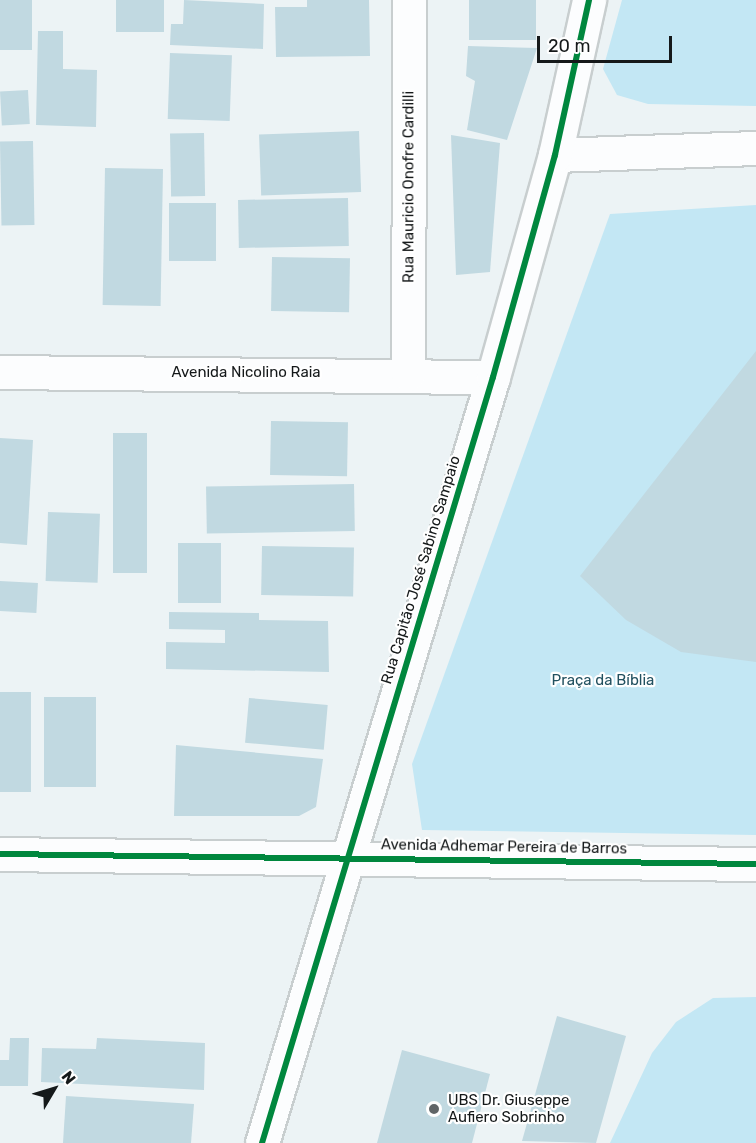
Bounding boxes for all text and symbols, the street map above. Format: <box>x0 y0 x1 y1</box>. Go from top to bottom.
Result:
scale bar <box>540 24 675 62</box>
text: 20 m <box>548 35 590 57</box>
street label: Rua Mauricio Onofre Cardilli <box>400 91 418 283</box>
street label: Avenida Nicolino Raia <box>171 364 321 382</box>
street label: Rua Capitão José Sabino Sampaio <box>378 454 464 686</box>
park label: Praça da Bíblia <box>552 672 654 690</box>
street label: Avenida Adhemar Pereira de Barros <box>380 836 628 858</box>
north arrow <box>24 1059 84 1119</box>
text: N <box>58 1067 80 1088</box>
place label: UBS Dr. Giuseppe Aufiero Sobrinho <box>448 1091 569 1126</box>
marker: UBS Dr. Giuseppe Aufiero Sobrinho <box>425 1100 443 1118</box>

